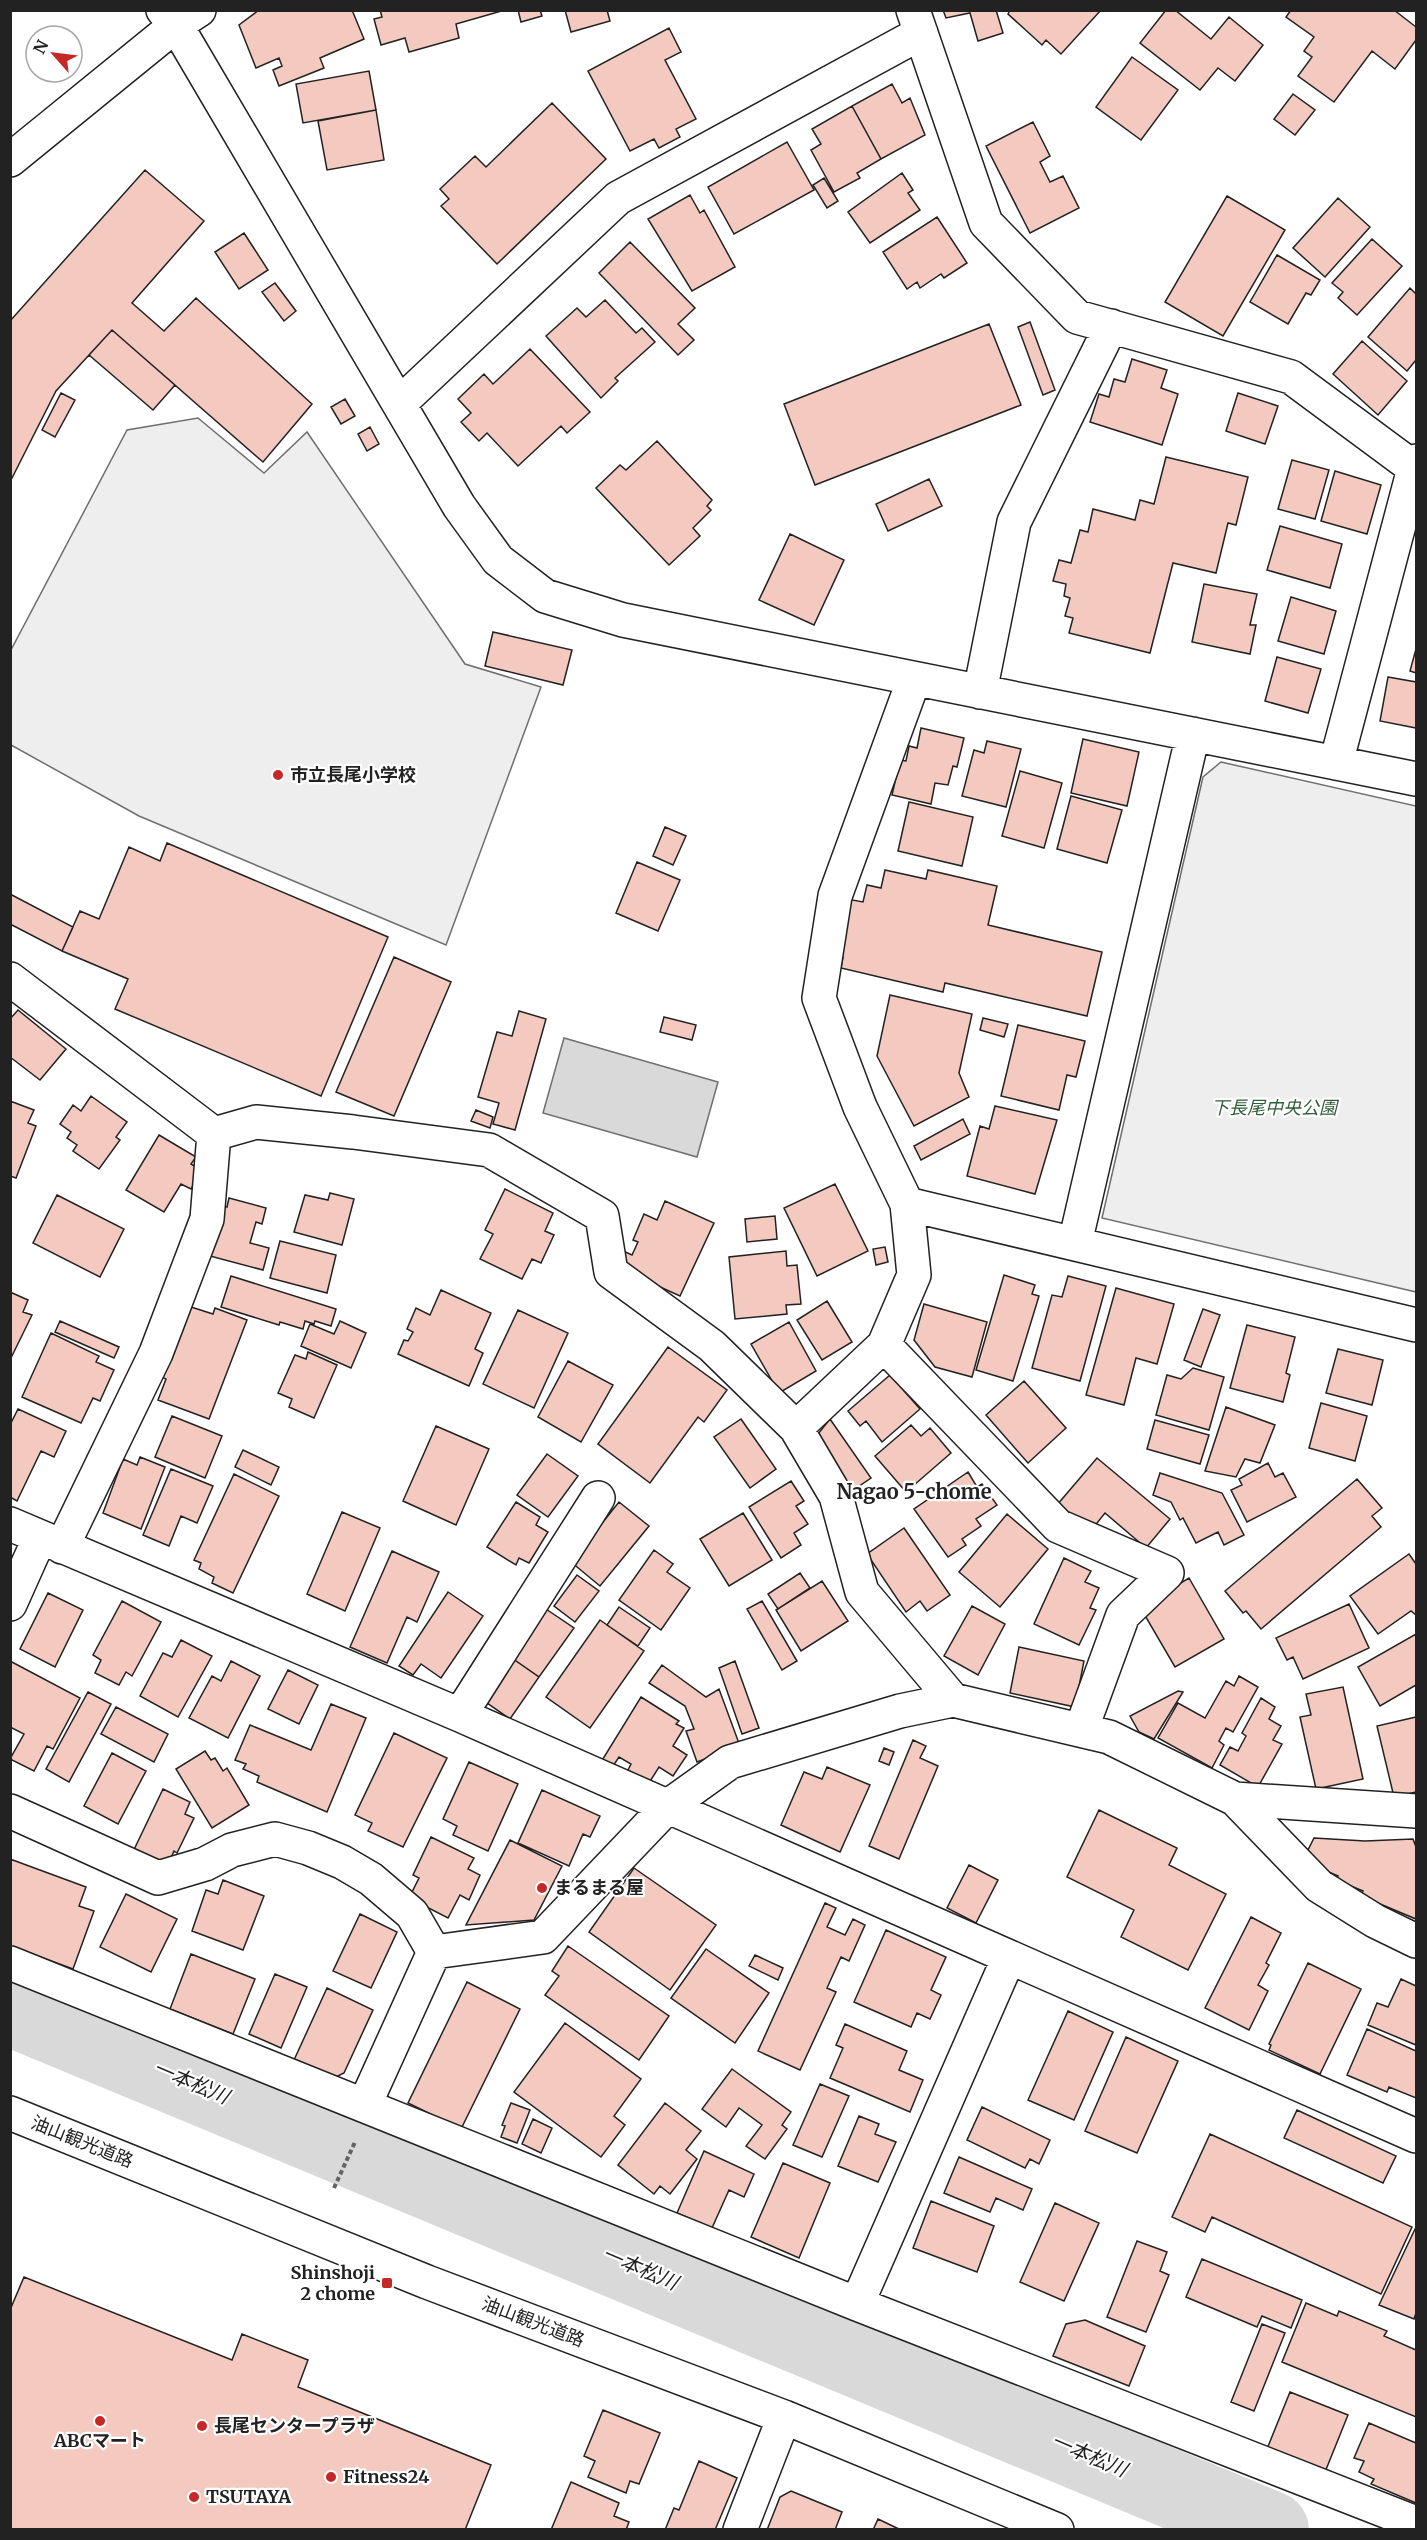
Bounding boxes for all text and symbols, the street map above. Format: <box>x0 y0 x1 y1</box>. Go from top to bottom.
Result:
north arrow <box>24 24 84 84</box>
text: N <box>29 36 53 57</box>
place label: 市立長尾小学校 <box>290 763 416 786</box>
marker: 市立長尾小学校 <box>271 768 285 782</box>
park label: 下長尾中央公園 <box>1211 1096 1340 1119</box>
district label: Nagao 5-chome <box>836 1479 992 1504</box>
place label: まるまる屋 <box>554 1876 644 1899</box>
marker: まるまる屋 <box>535 1881 549 1895</box>
water label: 一本松川 <box>149 2054 235 2109</box>
street label: 油山観光道路 <box>28 2111 137 2172</box>
water label: 一本松川 <box>598 2240 684 2295</box>
place label: Shinshoji 2 chome <box>290 2261 375 2305</box>
marker: Shinshoji 2 chome <box>380 2276 394 2290</box>
street label: 油山観光道路 <box>479 2291 588 2352</box>
marker: ABCマート <box>93 2414 107 2428</box>
place label: 長尾センタープラザ <box>214 2414 375 2437</box>
marker: 長尾センタープラザ <box>195 2419 209 2433</box>
water label: 一本松川 <box>1047 2427 1133 2482</box>
place label: ABCマート <box>53 2429 146 2452</box>
place label: Fitness24 <box>343 2465 430 2488</box>
marker: Fitness24 <box>324 2470 338 2484</box>
place label: TSUTAYA <box>206 2485 291 2508</box>
marker: TSUTAYA <box>187 2490 201 2504</box>

